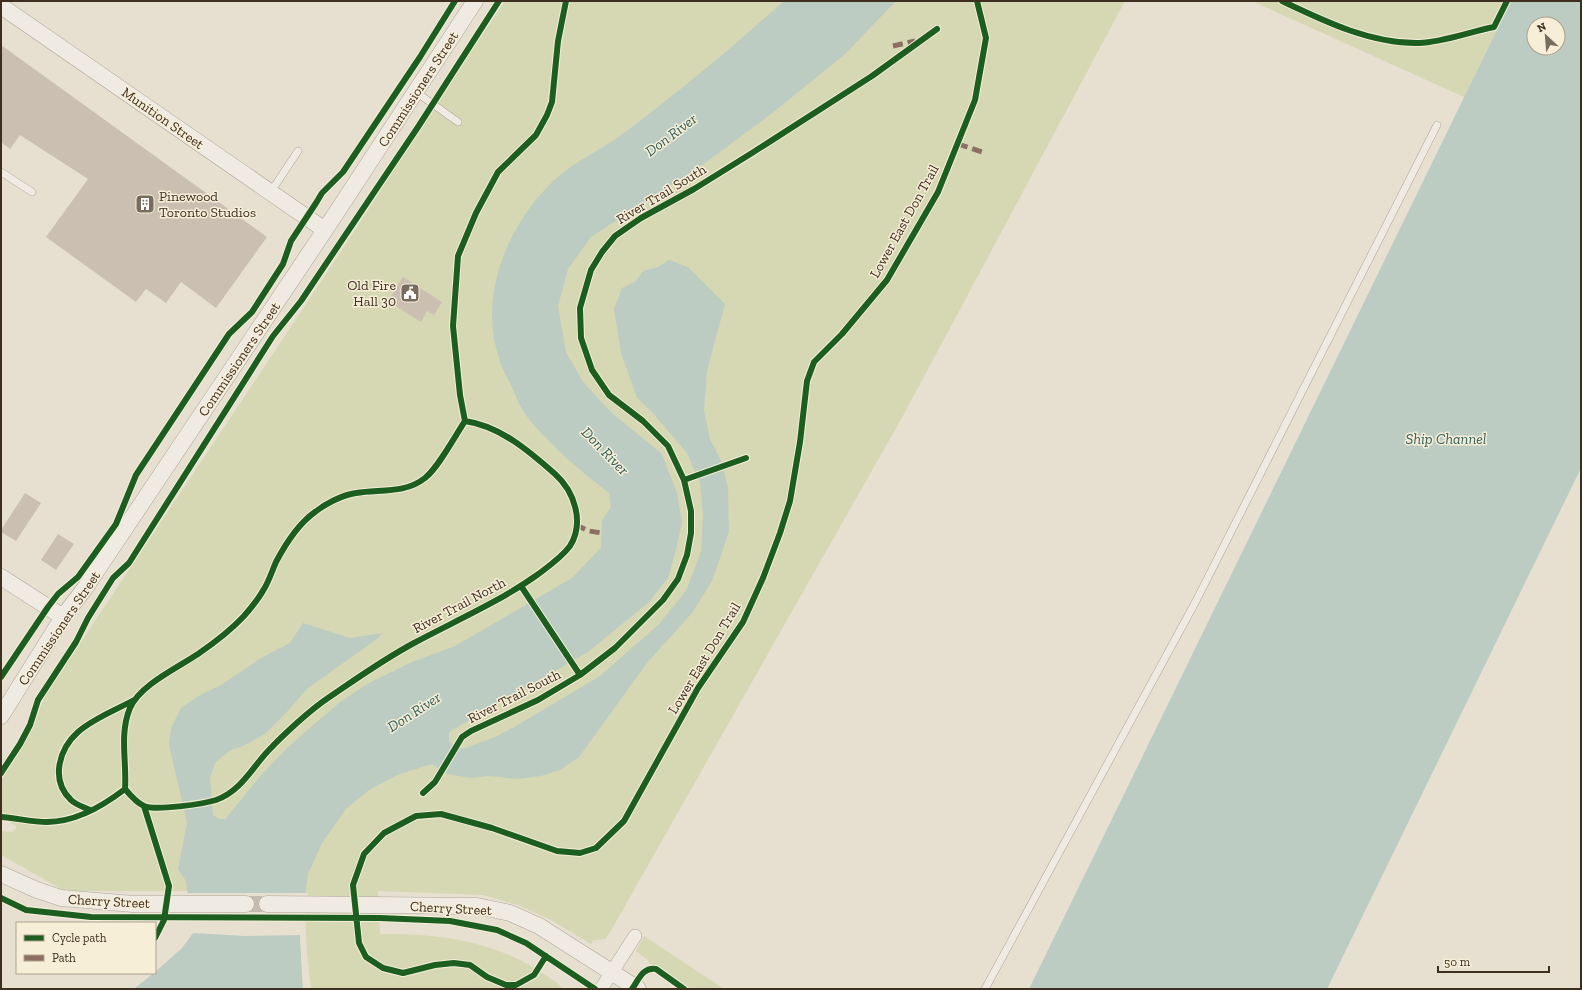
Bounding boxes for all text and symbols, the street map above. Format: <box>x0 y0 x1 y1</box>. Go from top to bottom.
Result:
north arrow <box>1526 16 1566 56</box>
text: N <box>1535 20 1549 35</box>
street label: Commissioners Street <box>375 28 463 150</box>
street label: Munition Street <box>118 84 208 153</box>
water label: Don River <box>642 109 701 160</box>
street label: River Trail South <box>613 161 709 228</box>
street label: Lower East Don Trail <box>866 161 943 281</box>
place label: Pinewood Toronto Studios <box>159 188 256 221</box>
building icon: Pinewood Toronto Studios <box>134 193 156 215</box>
place label: Old Fire Hall 30 <box>347 277 396 310</box>
public building icon: Old Fire Hall 30 <box>399 282 421 304</box>
street label: Commissioners Street <box>195 298 284 420</box>
water label: Don River <box>578 423 633 479</box>
water label: Ship Channel <box>1406 430 1486 448</box>
street label: Commissioners Street <box>15 567 104 689</box>
street label: River Trail North <box>410 574 509 637</box>
street label: Lower East Don Trail <box>664 599 745 717</box>
street label: River Trail South <box>465 666 564 727</box>
water label: Don River <box>384 688 445 736</box>
street label: Cherry Street <box>68 891 151 912</box>
street label: Cherry Street <box>410 898 493 919</box>
legend <box>16 922 156 974</box>
text: Cycle path <box>52 931 107 945</box>
scale bar <box>1438 948 1549 974</box>
text: Path <box>52 951 76 965</box>
text: 50 m <box>1444 955 1471 969</box>

